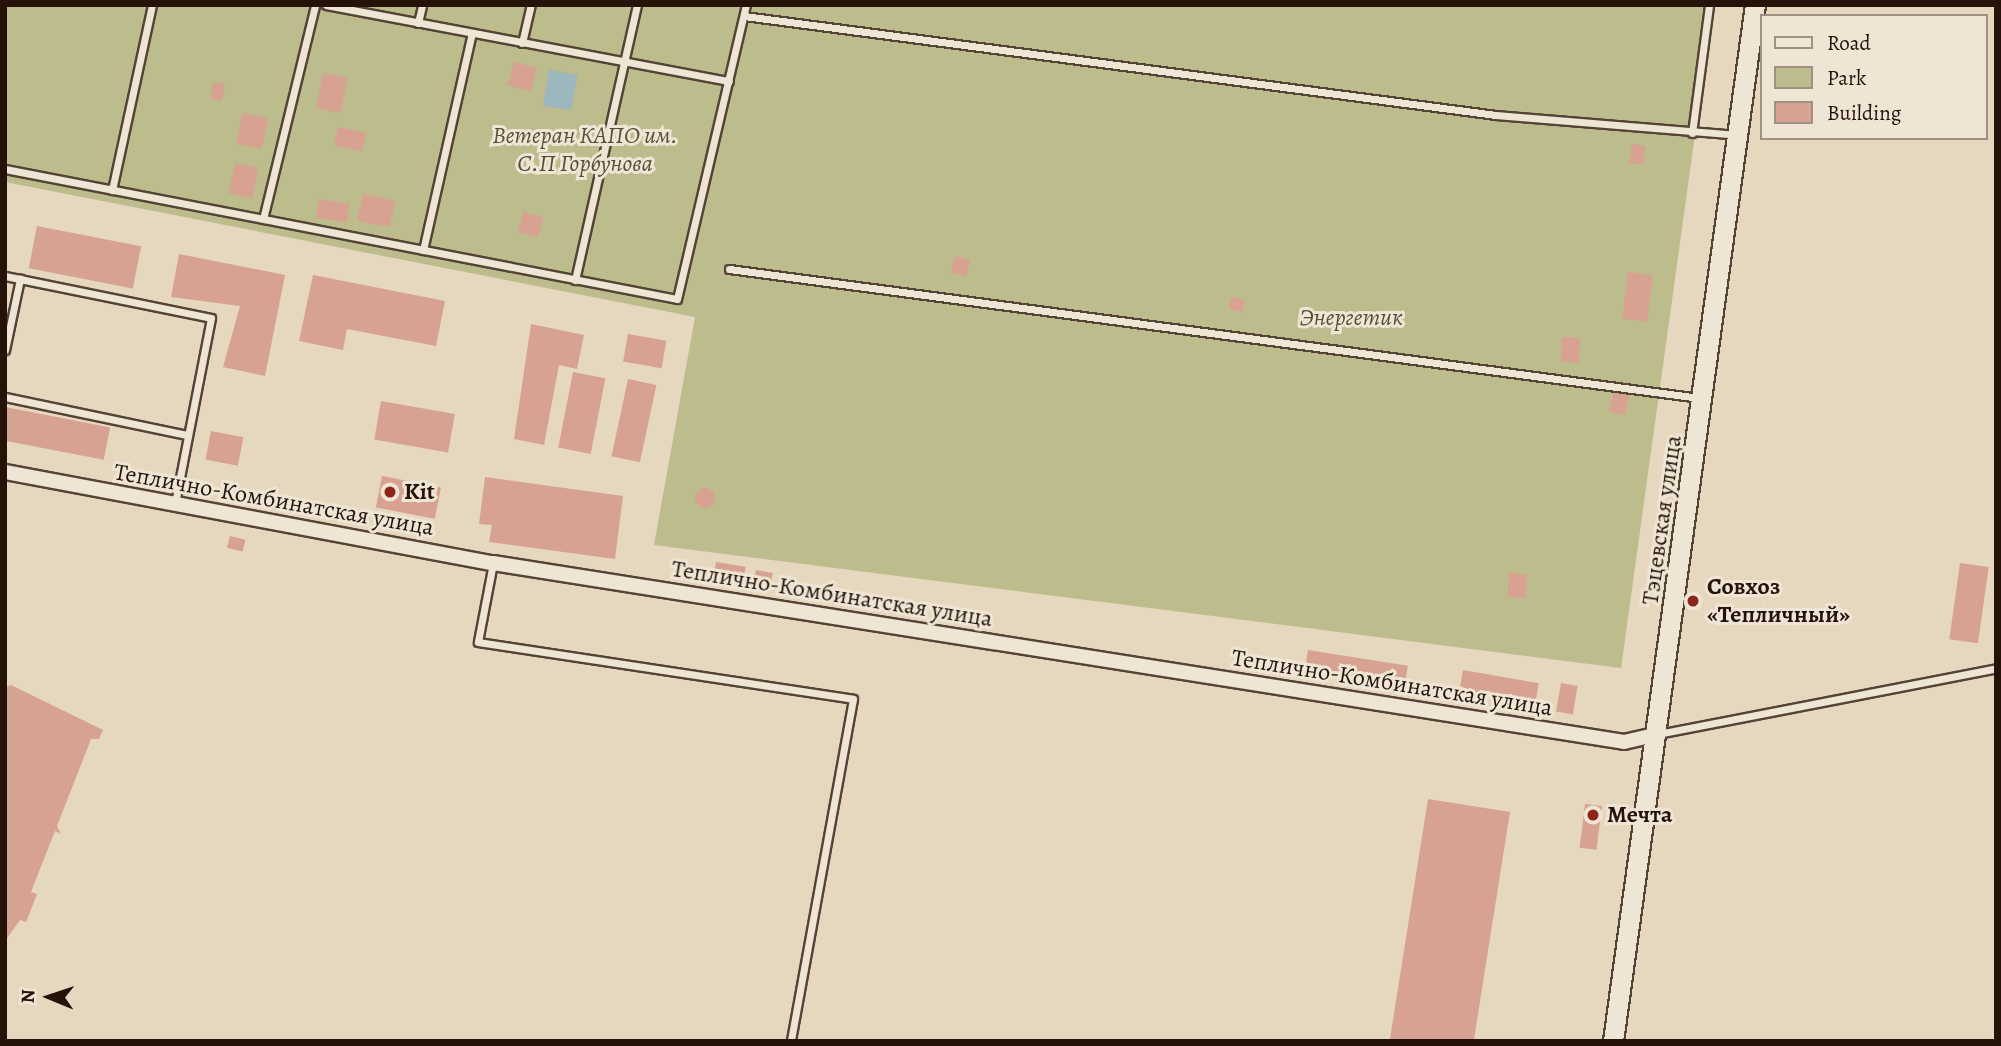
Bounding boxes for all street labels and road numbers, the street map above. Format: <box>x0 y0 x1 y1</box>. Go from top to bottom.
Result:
street label: Тэцевская улица <box>1636 433 1688 607</box>
street label: Теплично-Комбинатская улица <box>112 458 436 542</box>
street label: Теплично-Комбинатская улица <box>670 554 994 634</box>
street label: Теплично-Комбинатская улица <box>1230 643 1554 723</box>

